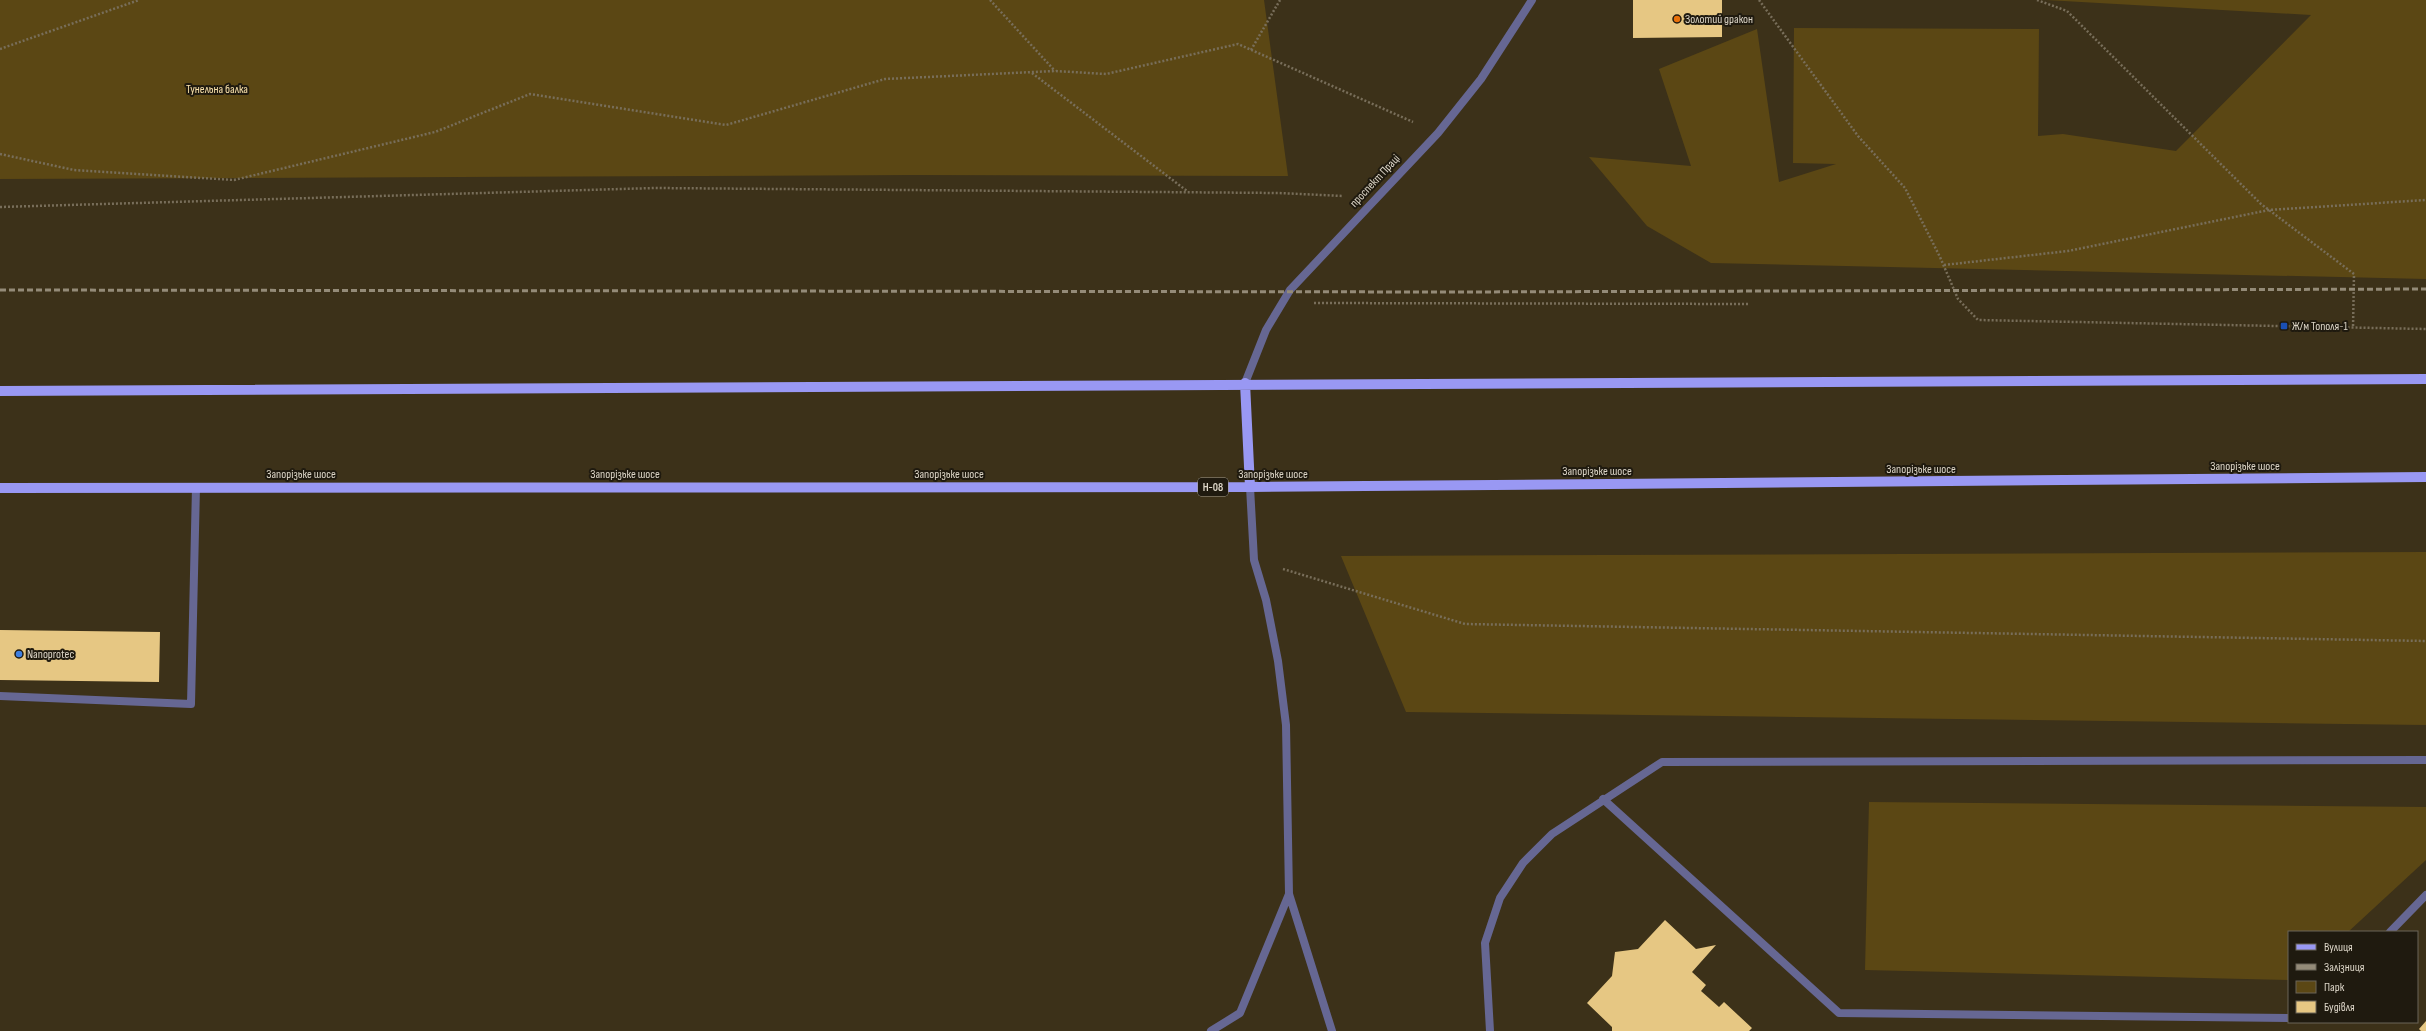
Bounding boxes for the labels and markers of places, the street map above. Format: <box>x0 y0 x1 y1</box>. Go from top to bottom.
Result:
place label: Золотий дракон <box>1685 12 1753 27</box>
marker: Золотий дракон <box>1672 14 1682 24</box>
place label: Ж/м Тополя-1 <box>2292 319 2349 334</box>
marker: Ж/м Тополя-1 <box>2279 321 2289 331</box>
place label: Nanoprotec <box>27 647 74 662</box>
marker: Nanoprotec <box>14 649 24 659</box>

